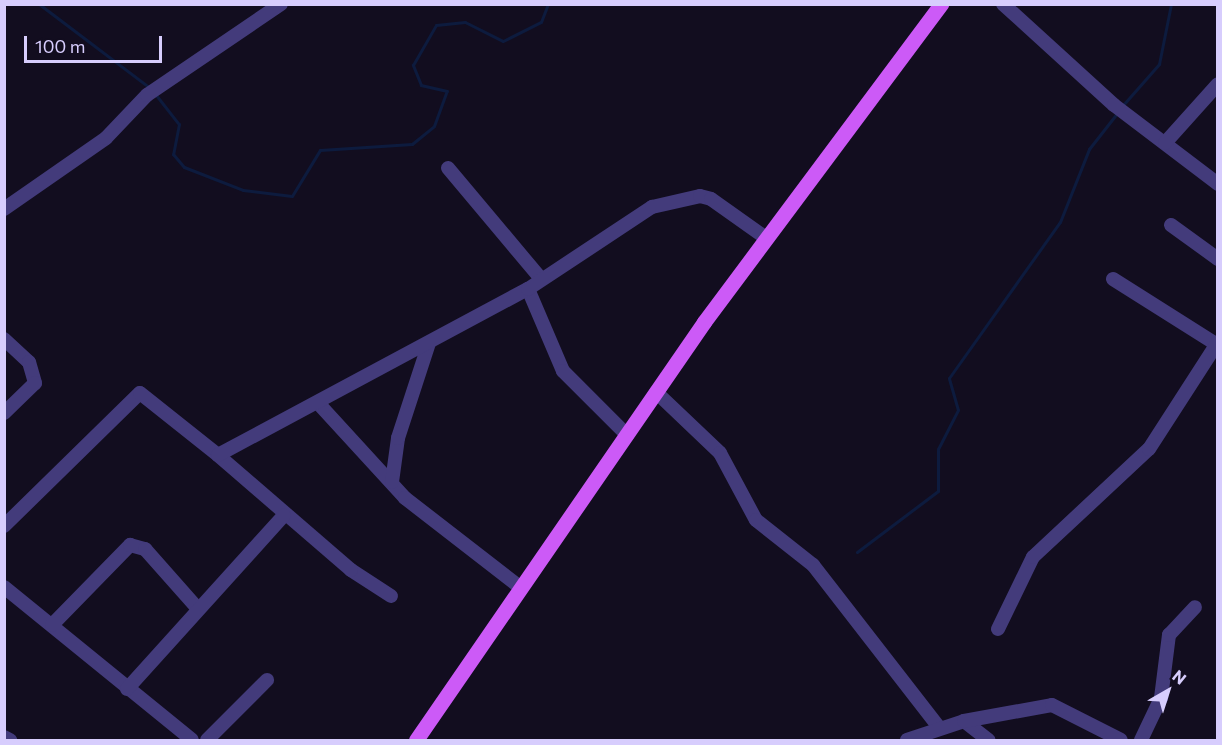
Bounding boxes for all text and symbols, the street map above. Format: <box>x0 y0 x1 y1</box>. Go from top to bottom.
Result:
scale bar <box>27 24 165 62</box>
text: 100 m <box>35 35 85 57</box>
north arrow <box>1138 661 1198 721</box>
text: N <box>1169 665 1190 688</box>

